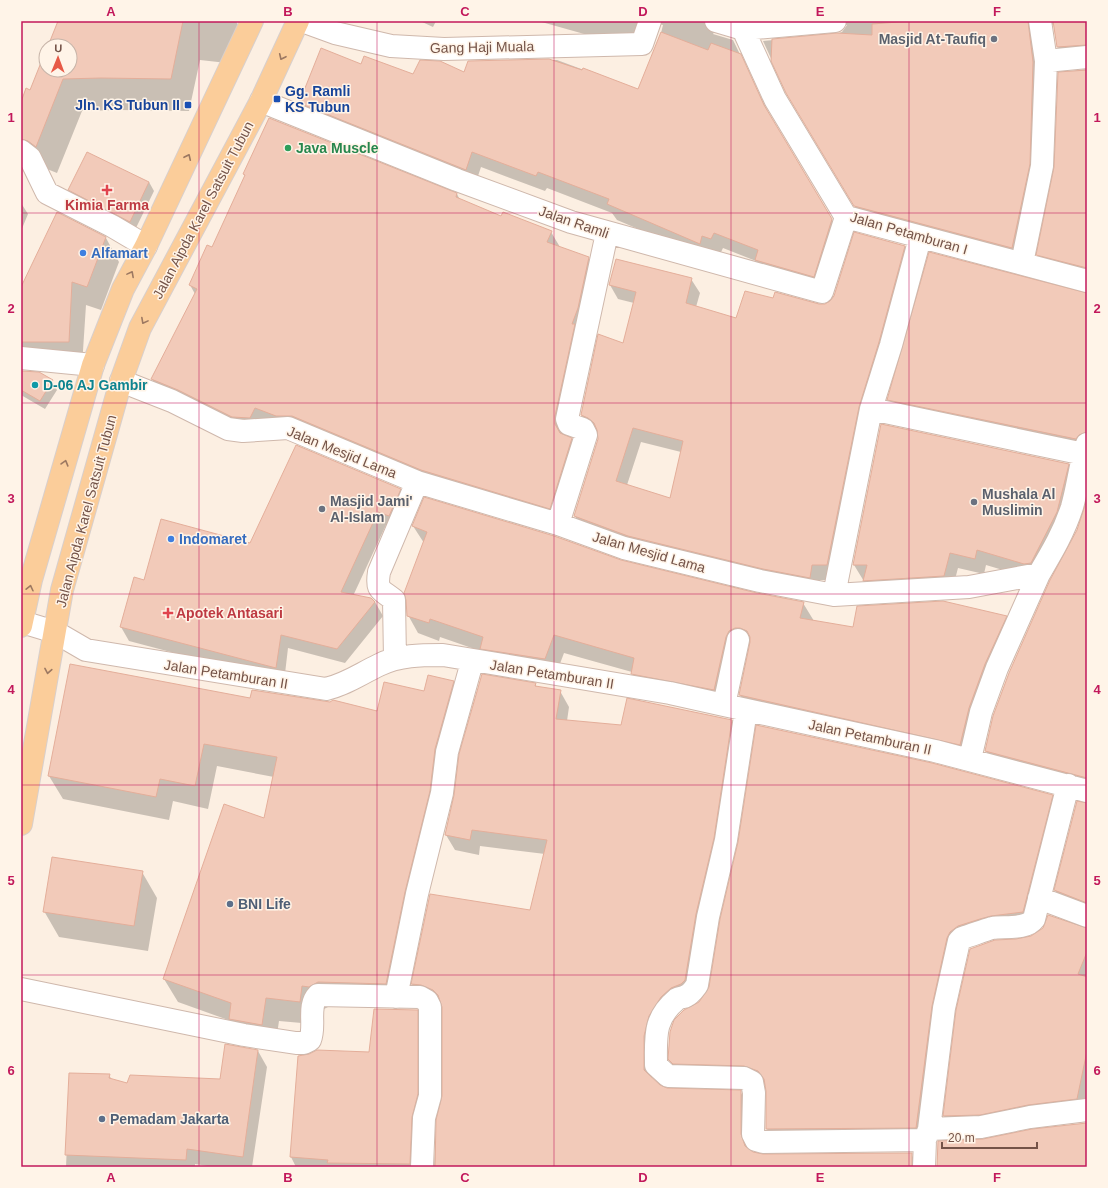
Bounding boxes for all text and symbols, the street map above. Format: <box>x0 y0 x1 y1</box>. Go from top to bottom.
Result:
text: A <box>106 4 116 19</box>
text: B <box>283 4 293 19</box>
text: C <box>460 4 470 19</box>
text: D <box>638 4 648 19</box>
text: E <box>816 4 825 19</box>
text: F <box>993 4 1001 19</box>
place label: Masjid At-Taufiq <box>879 31 986 47</box>
marker: Masjid At-Taufiq <box>989 34 999 44</box>
north arrow <box>38 38 78 78</box>
street label: Gang Haji Muala <box>430 38 534 56</box>
text: U <box>54 42 62 54</box>
one-way arrow <box>279 52 287 60</box>
place label: Gg. Ramli KS Tubun <box>285 83 350 115</box>
marker: Gg. Ramli KS Tubun <box>272 94 282 104</box>
place label: Jln. KS Tubun II <box>75 97 180 113</box>
marker: Jln. KS Tubun II <box>183 100 193 110</box>
text: 1 <box>7 110 15 125</box>
text: 1 <box>1093 110 1101 125</box>
street label: Jalan Aipda Karel Satsuit Tubun <box>149 119 257 301</box>
place label: Java Muscle <box>296 140 379 156</box>
marker: Java Muscle <box>283 143 293 153</box>
one-way arrow <box>183 154 191 162</box>
marker: Kimia Farma <box>102 185 112 195</box>
place label: Kimia Farma <box>65 197 149 213</box>
street label: Jalan Ramli <box>537 203 611 241</box>
street label: Jalan Petamburan I <box>848 209 970 257</box>
place label: Alfamart <box>91 245 148 261</box>
marker: Alfamart <box>78 248 88 258</box>
one-way arrow <box>126 271 133 279</box>
text: 2 <box>7 301 15 316</box>
text: 2 <box>1093 301 1101 316</box>
one-way arrow <box>141 316 149 324</box>
place label: D-06 AJ Gambir <box>43 377 148 393</box>
marker: D-06 AJ Gambir <box>30 380 40 390</box>
street label: Jalan Aipda Karel Satsuit Tubun <box>53 413 119 609</box>
street label: Jalan Mesjid Lama <box>285 423 399 481</box>
one-way arrow <box>60 460 69 467</box>
place label: Mushala Al Muslimin <box>982 486 1055 518</box>
text: 3 <box>7 491 15 506</box>
text: 3 <box>1093 491 1101 506</box>
place label: Masjid Jami' Al-Islam <box>330 493 413 525</box>
marker: Mushala Al Muslimin <box>969 497 979 507</box>
marker: Masjid Jami' Al-Islam <box>317 504 327 514</box>
street label: Jalan Mesjid Lama <box>591 528 708 576</box>
place label: Indomaret <box>179 531 247 547</box>
marker: Indomaret <box>166 534 176 544</box>
one-way arrow <box>25 585 33 591</box>
place label: Apotek Antasari <box>176 605 283 621</box>
marker: Apotek Antasari <box>163 608 173 618</box>
street label: Jalan Petamburan II <box>163 656 289 692</box>
street label: Jalan Petamburan II <box>489 656 615 692</box>
one-way arrow <box>44 668 52 674</box>
text: 4 <box>7 682 15 697</box>
text: 4 <box>1093 682 1101 697</box>
street label: Jalan Petamburan II <box>807 716 933 758</box>
text: 5 <box>7 873 15 888</box>
text: 5 <box>1093 873 1101 888</box>
place label: BNI Life <box>238 896 291 912</box>
marker: BNI Life <box>225 899 235 909</box>
text: 6 <box>7 1063 15 1078</box>
text: 6 <box>1093 1063 1101 1078</box>
place label: Pemadam Jakarta <box>110 1111 229 1127</box>
marker: Pemadam Jakarta <box>97 1114 107 1124</box>
scale bar <box>942 1124 1037 1150</box>
text: 20 m <box>948 1131 975 1145</box>
text: A <box>106 1170 116 1185</box>
text: B <box>283 1170 293 1185</box>
text: C <box>460 1170 470 1185</box>
text: D <box>638 1170 648 1185</box>
text: E <box>816 1170 825 1185</box>
text: F <box>993 1170 1001 1185</box>

